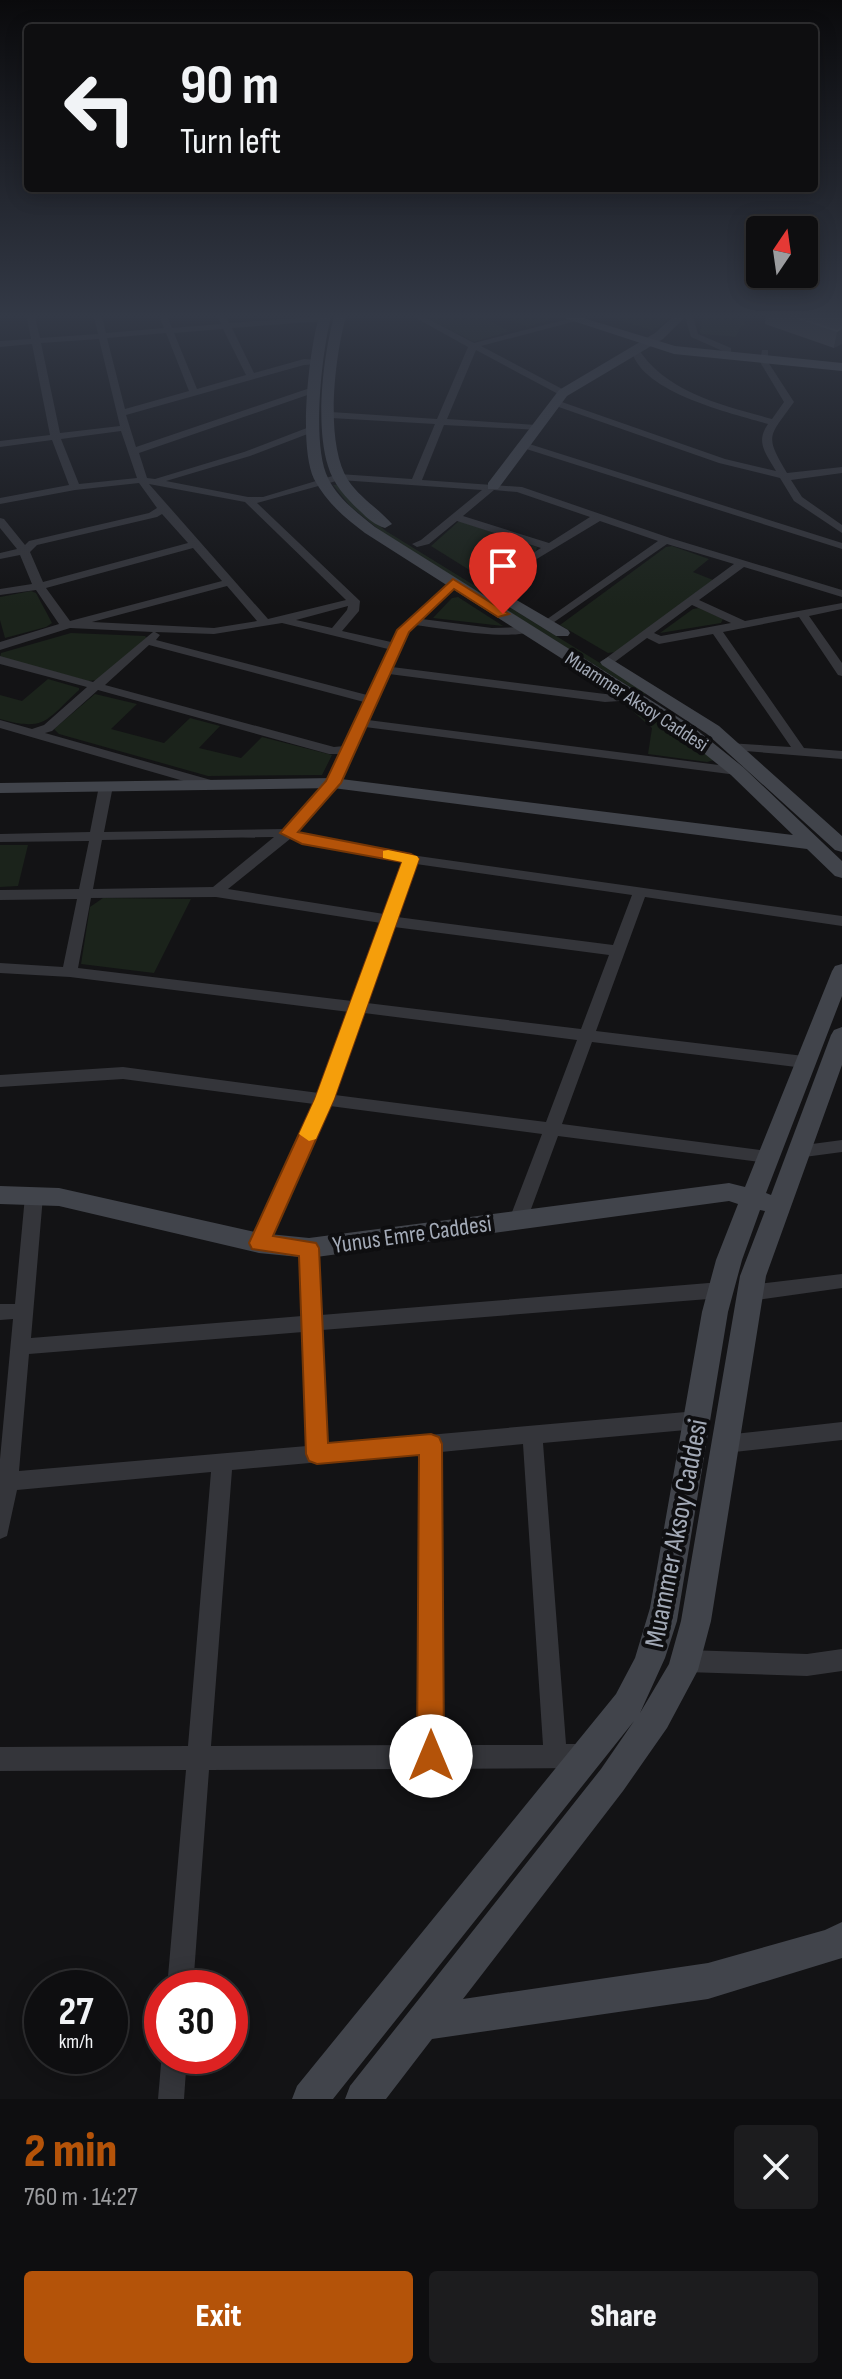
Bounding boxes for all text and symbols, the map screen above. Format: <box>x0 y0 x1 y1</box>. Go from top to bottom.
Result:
text: 90 m <box>180 53 279 120</box>
icon: left <box>48 56 152 160</box>
text: Turn left <box>180 121 281 164</box>
north arrow <box>746 216 818 288</box>
map controls <box>746 216 818 288</box>
pin <box>469 532 537 614</box>
icon: arrive <box>481 544 525 588</box>
street label: Muammer Aksoy Caddesi <box>560 647 712 757</box>
street label: Yunus Emre Caddesi <box>331 1209 493 1260</box>
street label: Muammer Aksoy Caddesi <box>638 1416 715 1650</box>
position arrow <box>389 1714 473 1798</box>
speed limit sign: 30 <box>144 1970 248 2074</box>
text: 27 <box>59 1988 93 2036</box>
text: km/h <box>59 2030 93 2054</box>
text: 2 min <box>24 2123 117 2180</box>
button: close <box>734 2125 818 2209</box>
text: 760 m · 14:27 <box>24 2182 138 2213</box>
button: Exit <box>24 2271 413 2363</box>
button: Share <box>429 2271 818 2363</box>

